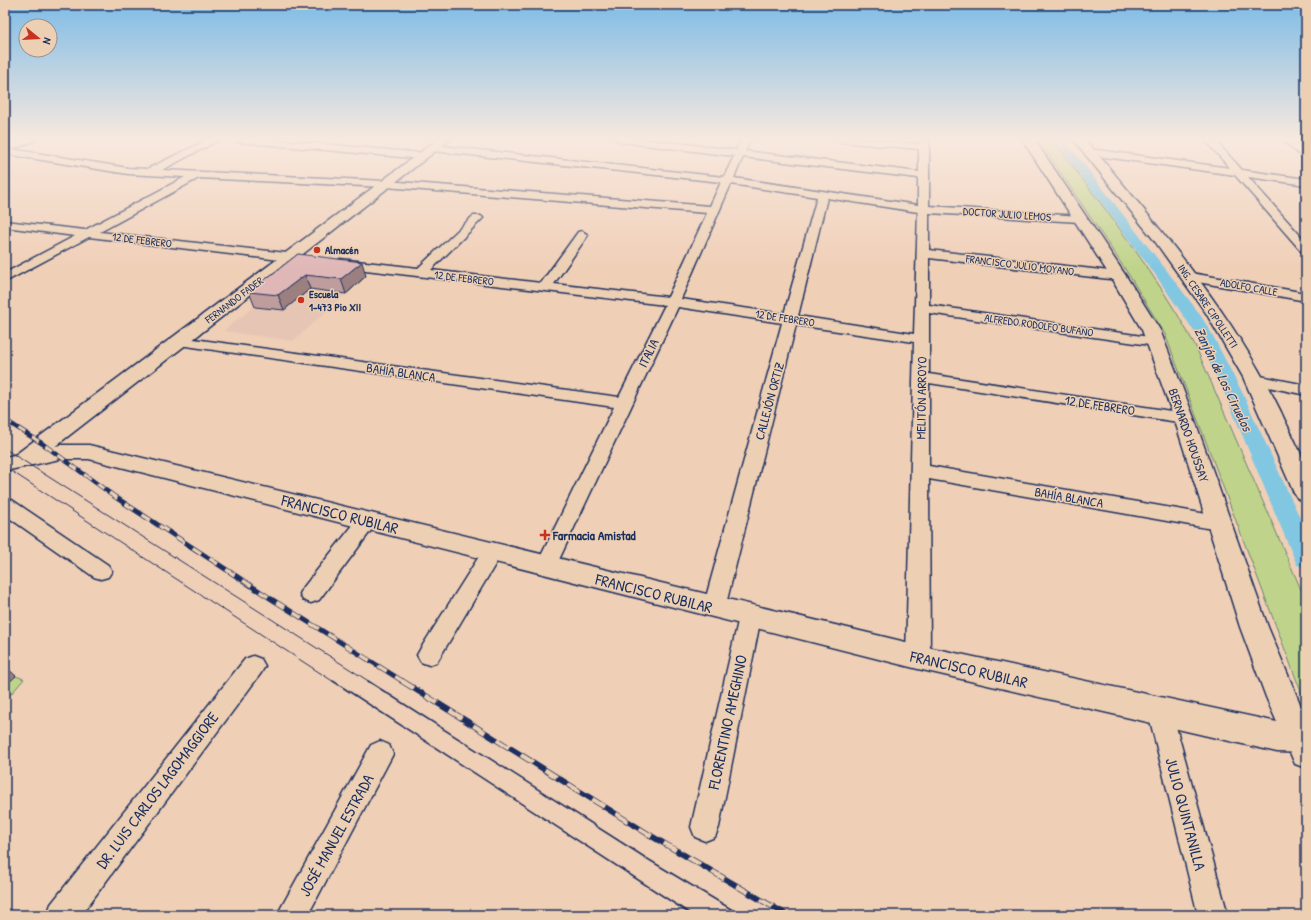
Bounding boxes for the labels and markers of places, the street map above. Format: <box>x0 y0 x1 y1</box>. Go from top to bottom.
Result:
place label: Almacén <box>325 243 359 257</box>
marker: Almacén <box>312 245 322 255</box>
place label: Escuela 1-473 Pio XII <box>309 287 361 314</box>
marker: Escuela 1-473 Pio XII <box>296 295 306 305</box>
place label: Farmacia Amistad <box>552 526 637 544</box>
marker: Farmacia Amistad <box>540 530 550 540</box>

